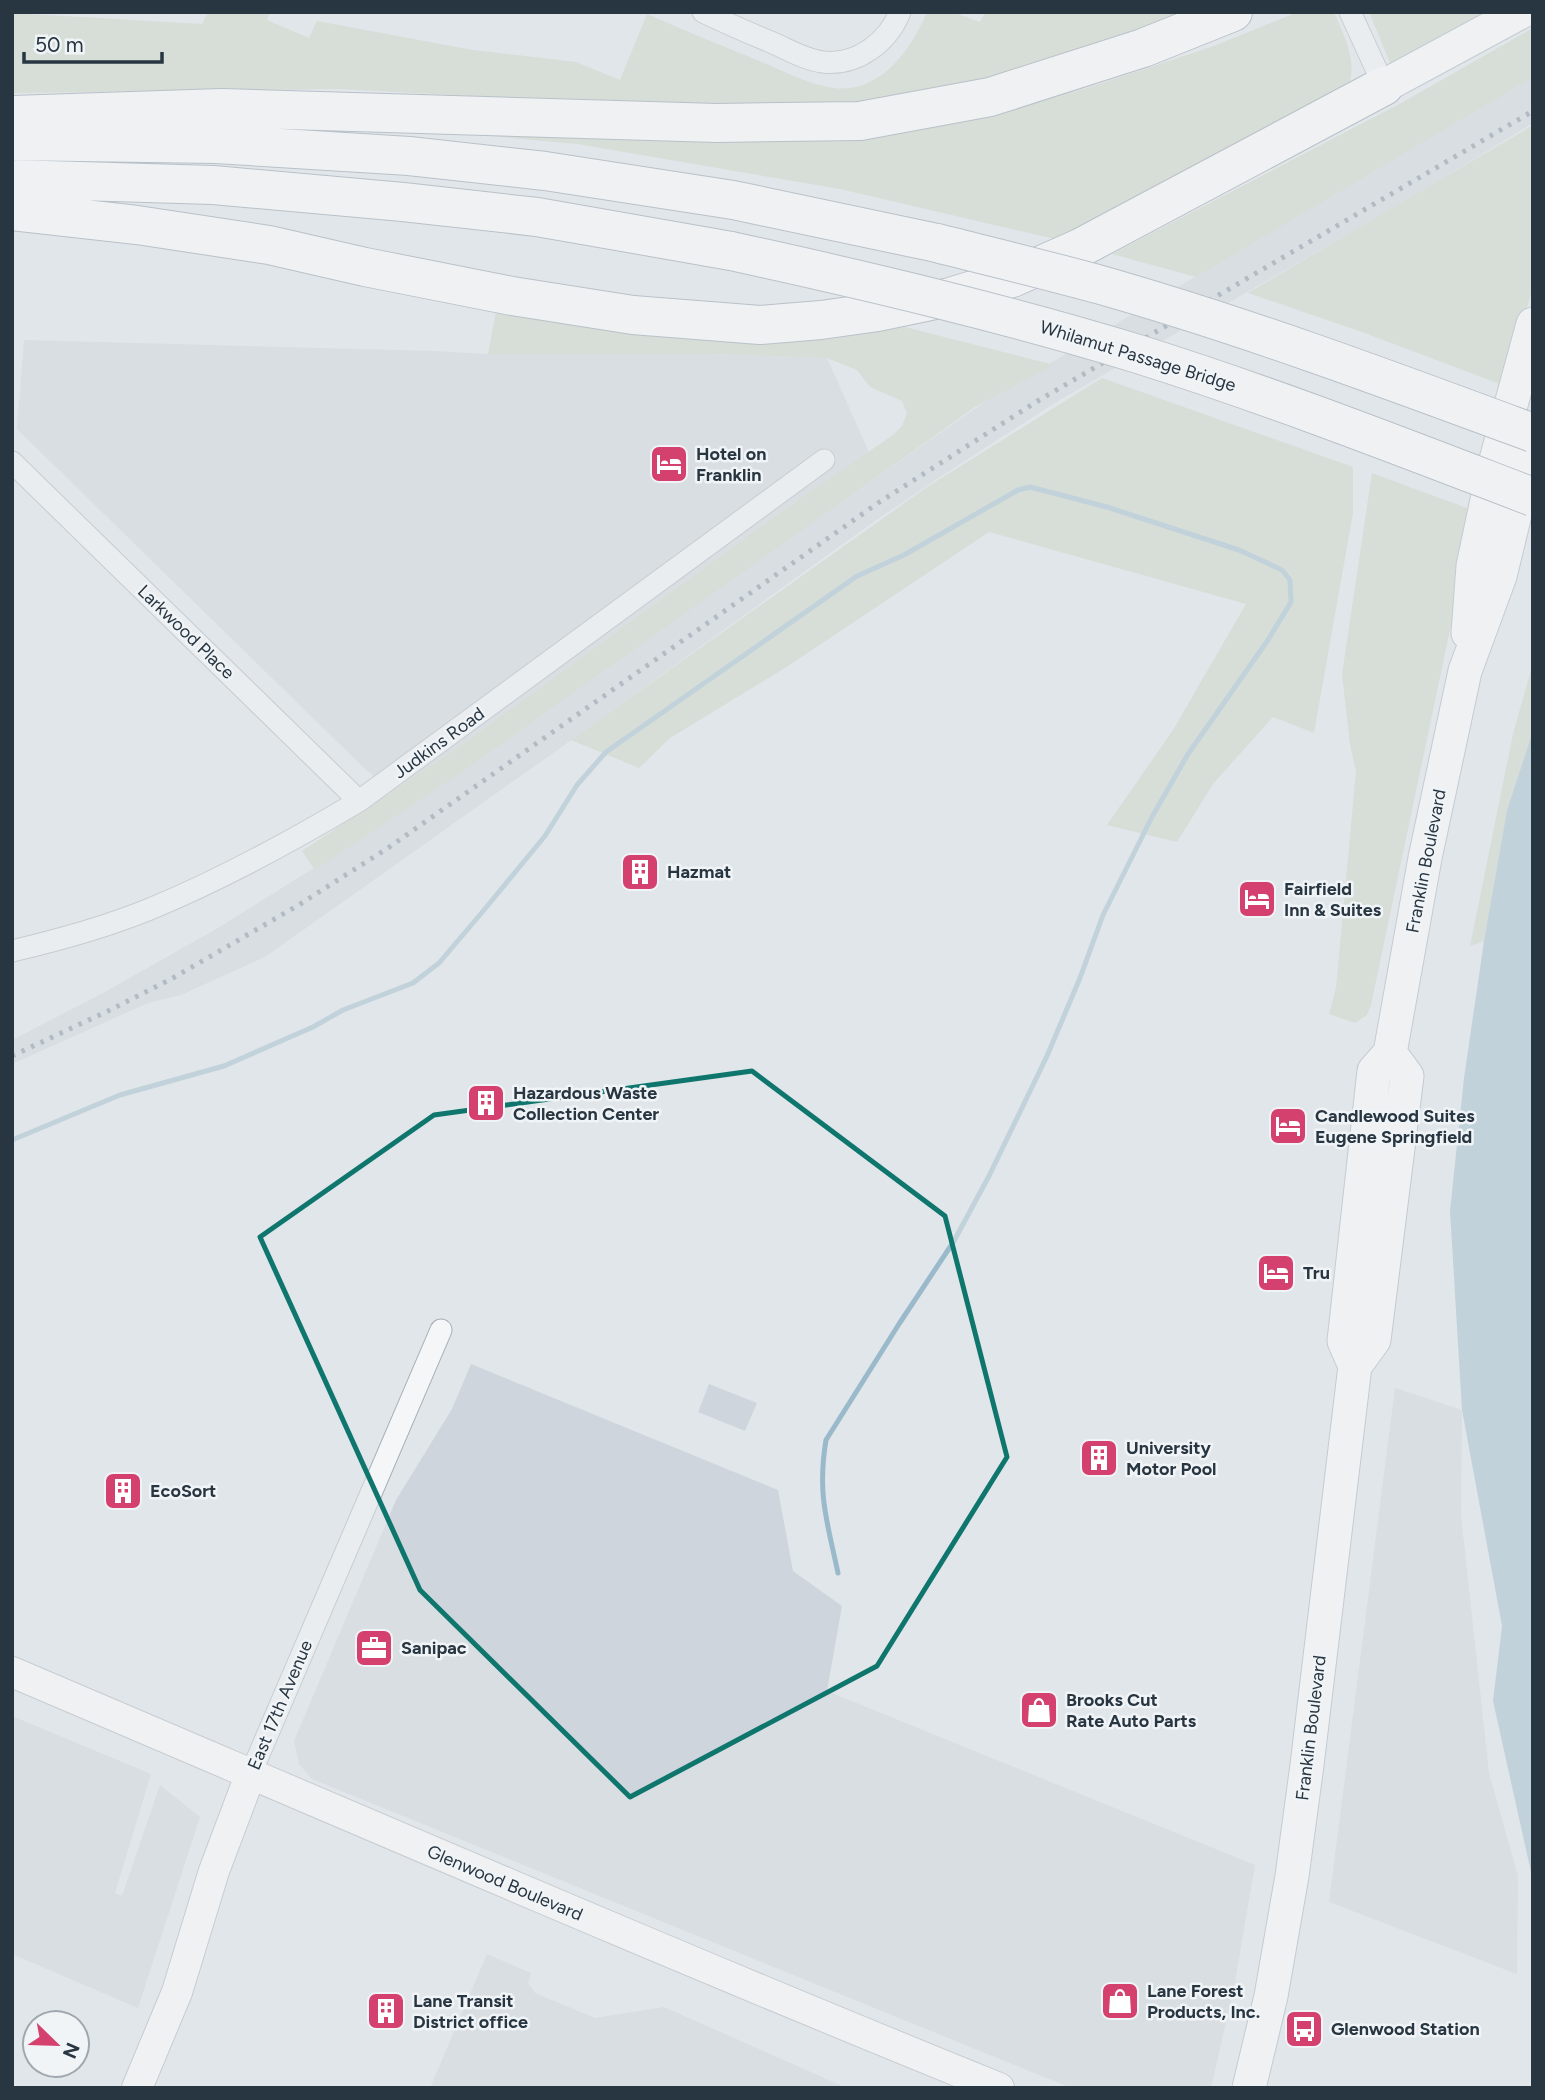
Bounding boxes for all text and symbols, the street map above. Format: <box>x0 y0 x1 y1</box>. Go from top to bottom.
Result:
scale bar <box>24 21 163 65</box>
text: 50 m <box>35 32 84 57</box>
street label: Whilamut Passage Bridge <box>1037 316 1239 396</box>
hotel icon: Hotel on Franklin <box>648 443 690 485</box>
place label: Hotel on Franklin <box>696 443 766 486</box>
street label: Larkwood Place <box>133 580 239 684</box>
street label: Judkins Road <box>389 703 489 783</box>
street label: Franklin Boulevard <box>1401 787 1451 935</box>
building icon: Hazmat <box>619 851 661 893</box>
place label: Hazmat <box>667 861 731 883</box>
hotel icon: Fairfield Inn & Suites <box>1236 878 1278 920</box>
place label: Fairfield Inn & Suites <box>1284 878 1382 921</box>
building icon: Hazardous Waste Collection Center <box>465 1082 507 1124</box>
place label: Hazardous Waste Collection Center <box>513 1082 659 1125</box>
hotel icon: Candlewood Suites Eugene Springfield <box>1267 1105 1309 1147</box>
place label: Candlewood Suites Eugene Springfield <box>1315 1105 1475 1148</box>
hotel icon: Tru <box>1255 1252 1297 1294</box>
place label: Tru <box>1303 1262 1330 1284</box>
building icon: University Motor Pool <box>1078 1437 1120 1479</box>
place label: University Motor Pool <box>1126 1437 1217 1480</box>
building icon: EcoSort <box>102 1470 144 1512</box>
place label: EcoSort <box>150 1480 216 1502</box>
office icon: Sanipac <box>353 1627 395 1669</box>
street label: East 17th Avenue <box>243 1637 317 1773</box>
place label: Sanipac <box>401 1637 467 1659</box>
street label: Franklin Boulevard <box>1291 1654 1331 1802</box>
shop icon: Brooks Cut Rate Auto Parts <box>1018 1689 1060 1731</box>
place label: Brooks Cut Rate Auto Parts <box>1066 1689 1197 1732</box>
street label: Glenwood Boulevard <box>424 1840 586 1926</box>
shop icon: Lane Forest Products, Inc. <box>1099 1980 1141 2022</box>
place label: Lane Forest Products, Inc. <box>1147 1980 1260 2023</box>
building icon: Lane Transit District office <box>365 1990 407 2032</box>
place label: Lane Transit District office <box>413 1990 528 2033</box>
bus stop icon: Glenwood Station <box>1283 2008 1325 2050</box>
north arrow <box>21 2009 91 2079</box>
place label: Glenwood Station <box>1331 2018 1480 2040</box>
text: N <box>58 2039 85 2062</box>

